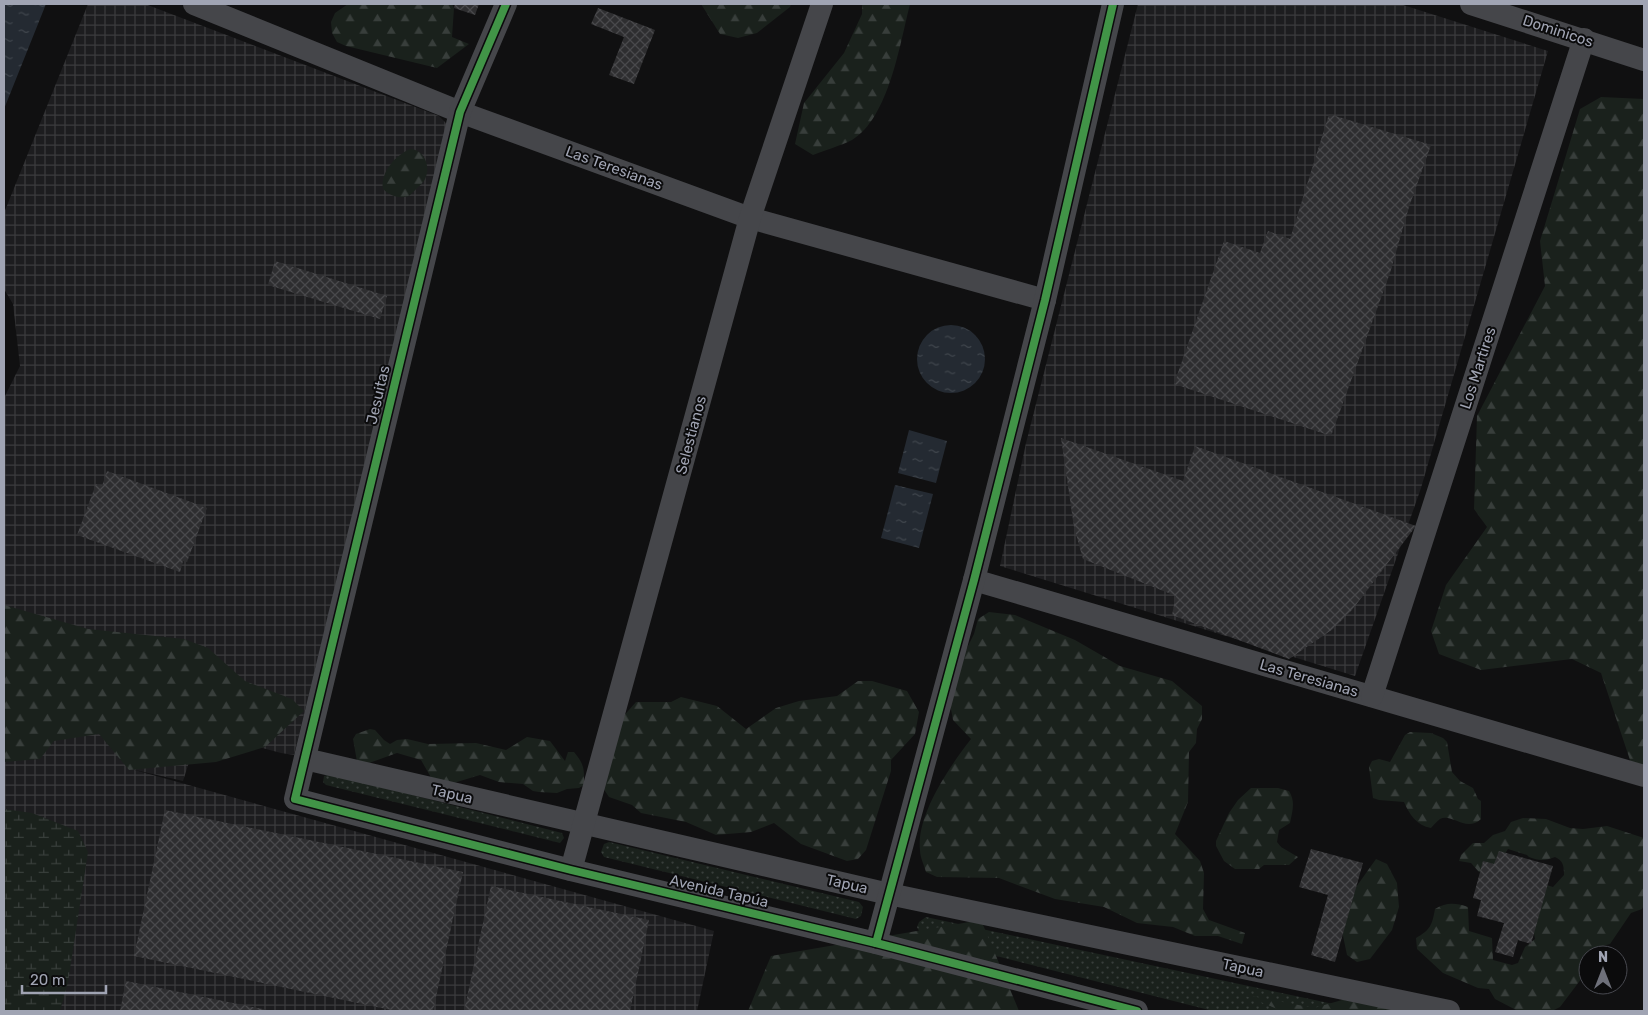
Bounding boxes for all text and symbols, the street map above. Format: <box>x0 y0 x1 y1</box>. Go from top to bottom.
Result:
street label: Dominicos <box>1520 11 1596 51</box>
street label: Las Teresianas <box>563 142 665 194</box>
street label: Los Martires <box>1456 324 1500 411</box>
street label: Jesuitas <box>362 363 394 426</box>
street label: Selestianos <box>672 393 710 476</box>
street label: Las Teresianas <box>1258 655 1361 701</box>
street label: Tapua <box>430 781 474 807</box>
street label: Avenida Tapúa <box>668 871 770 911</box>
street label: Tapua <box>825 871 869 897</box>
north arrow <box>1578 945 1628 995</box>
text: N <box>1598 949 1608 966</box>
street label: Tapua <box>1221 955 1265 981</box>
scale bar <box>22 962 106 994</box>
text: 20 m <box>30 971 65 989</box>

